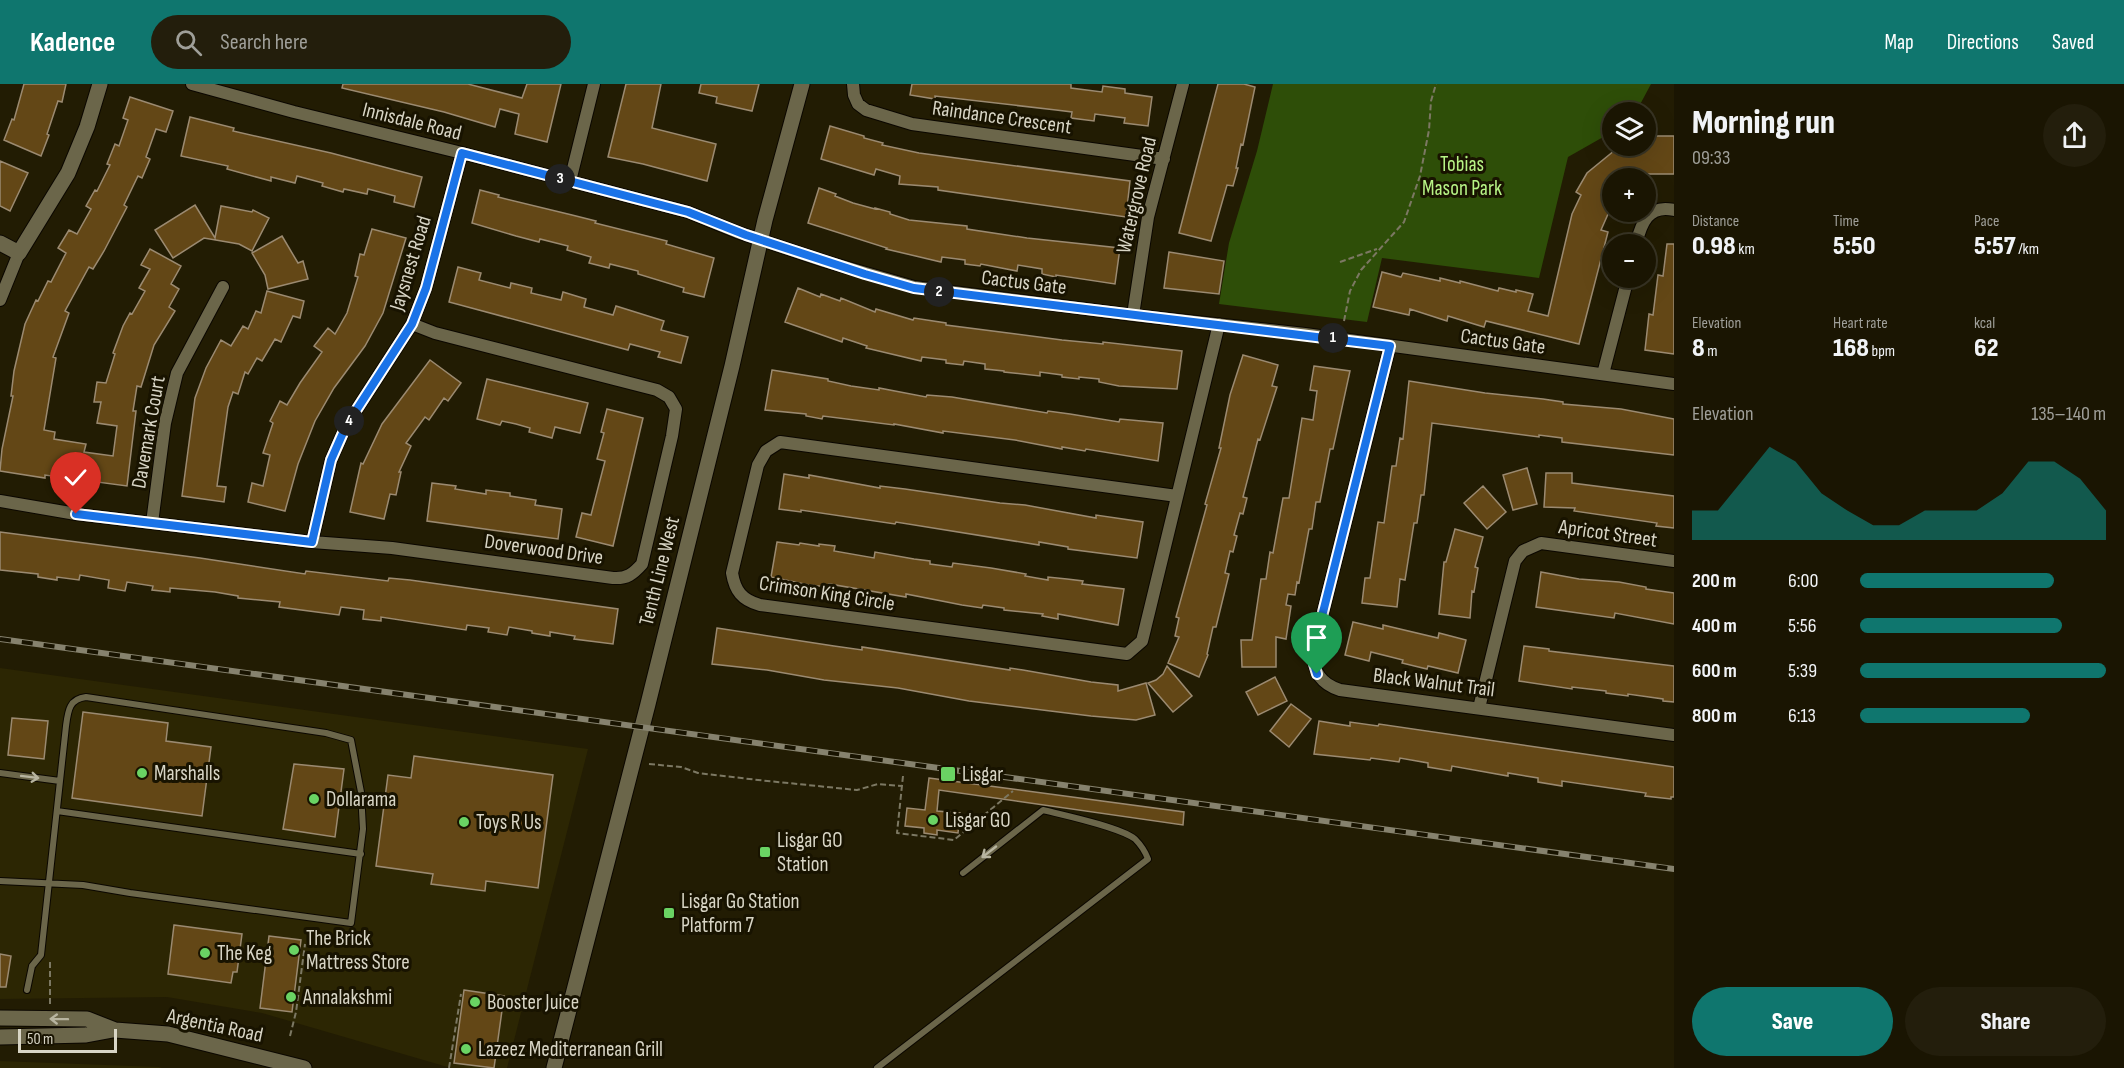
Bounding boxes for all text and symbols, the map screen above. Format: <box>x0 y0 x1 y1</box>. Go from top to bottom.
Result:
search box <box>151 15 571 69</box>
text: Kadence <box>30 26 115 59</box>
icon: search <box>172 26 205 59</box>
text: Search here <box>220 29 308 56</box>
text: Map <box>1884 30 1914 55</box>
text: Directions <box>1947 30 2019 55</box>
text: Saved <box>2052 30 2094 55</box>
street label: Raindance Crescent <box>931 95 1073 140</box>
street label: Innisdale Road <box>360 97 464 146</box>
map controls <box>1602 102 1656 288</box>
button: layers <box>1602 102 1656 156</box>
text: Morning run <box>1692 103 1835 143</box>
button: share <box>2043 104 2106 167</box>
street label: Watergrove Road <box>1111 134 1162 256</box>
text: 09:33 <box>1692 146 1730 170</box>
park label: Tobias Mason Park <box>1422 152 1502 201</box>
pin: 3 <box>545 164 575 194</box>
button: + <box>1602 168 1656 222</box>
text: 3 <box>556 169 564 188</box>
text: Distance <box>1692 212 1739 231</box>
text: Time <box>1833 212 1859 231</box>
text: Pace <box>1974 212 1999 231</box>
street label: Jaysnest Road <box>384 213 437 314</box>
text: 0.98 <box>1692 231 1736 262</box>
text: 5:50 <box>1833 231 1876 262</box>
text: 5:57 <box>1974 231 2016 262</box>
button: − <box>1602 234 1656 288</box>
text: km <box>1736 240 1755 259</box>
text: /km <box>2016 240 2039 259</box>
street label: Cactus Gate <box>980 265 1068 300</box>
pin: 2 <box>924 277 954 307</box>
text: 2 <box>935 282 943 301</box>
text: Elevation <box>1692 314 1741 333</box>
text: Heart rate <box>1833 314 1888 333</box>
text: kcal <box>1974 314 1995 333</box>
pin: 1 <box>1318 323 1348 353</box>
street label: Cactus Gate <box>1459 323 1547 360</box>
text: 1 <box>1330 328 1336 347</box>
text: 8 <box>1692 333 1705 364</box>
text: 168 <box>1833 333 1869 364</box>
text: 62 <box>1974 333 1998 364</box>
text: m <box>1705 342 1718 361</box>
text: bpm <box>1869 342 1895 361</box>
street label: Davemark Court <box>126 374 171 490</box>
text: Elevation <box>1692 402 1754 426</box>
text: 135–140 m <box>2031 402 2106 426</box>
pin: 4 <box>334 406 364 436</box>
text: 4 <box>345 411 353 430</box>
pin <box>50 452 101 514</box>
icon: check <box>59 461 92 494</box>
street label: Tenth Line West <box>634 514 685 628</box>
street label: Apricot Street <box>1556 514 1659 553</box>
street label: Doverwood Drive <box>483 529 605 570</box>
text: 200 m <box>1692 569 1736 593</box>
text: 6:00 <box>1788 569 1818 593</box>
street label: Crimson King Circle <box>757 570 896 617</box>
pin <box>1291 612 1342 674</box>
text: 400 m <box>1692 614 1737 638</box>
text: 5:56 <box>1788 614 1817 638</box>
icon: arrive <box>1300 621 1333 654</box>
text: 600 m <box>1692 659 1737 683</box>
text: 5:39 <box>1788 659 1817 683</box>
street label: Black Walnut Trail <box>1372 663 1496 702</box>
text: 800 m <box>1692 704 1737 728</box>
text: 6:13 <box>1788 704 1816 728</box>
place label: Marshalls <box>154 761 220 786</box>
place label: Lisgar <box>962 762 1003 787</box>
marker: Lisgar <box>939 765 957 783</box>
marker: Marshalls <box>135 766 149 780</box>
one-way arrow <box>20 772 39 783</box>
place label: Dollarama <box>326 787 396 812</box>
marker: Dollarama <box>307 792 321 806</box>
place label: Lisgar GO <box>945 808 1011 833</box>
place label: Toys R Us <box>476 810 542 835</box>
marker: Lisgar GO <box>926 813 940 827</box>
marker: Toys R Us <box>457 815 471 829</box>
place label: Lisgar GO Station <box>777 828 843 877</box>
marker: Lisgar GO Station <box>758 845 772 859</box>
one-way arrow <box>981 846 997 859</box>
place label: Lisgar Go Station Platform 7 <box>681 889 800 938</box>
marker: Lisgar Go Station Platform 7 <box>662 906 676 920</box>
place label: The Brick Mattress Store <box>306 926 410 975</box>
place label: The Keg <box>217 941 272 966</box>
marker: The Brick Mattress Store <box>287 943 301 957</box>
marker: The Keg <box>198 946 212 960</box>
place label: Annalakshmi <box>302 985 392 1010</box>
button: Save <box>1692 987 1893 1056</box>
button: Share <box>1905 987 2106 1056</box>
marker: Annalakshmi <box>284 990 298 1004</box>
place label: Booster Juice <box>487 990 579 1015</box>
marker: Booster Juice <box>468 995 482 1009</box>
street label: Argentia Road <box>164 1003 265 1048</box>
one-way arrow <box>49 1013 69 1025</box>
scale bar <box>18 1026 117 1054</box>
text: 50 m <box>27 1030 53 1049</box>
place label: Lazeez Mediterranean Grill <box>478 1037 663 1062</box>
marker: Lazeez Mediterranean Grill <box>459 1042 473 1056</box>

